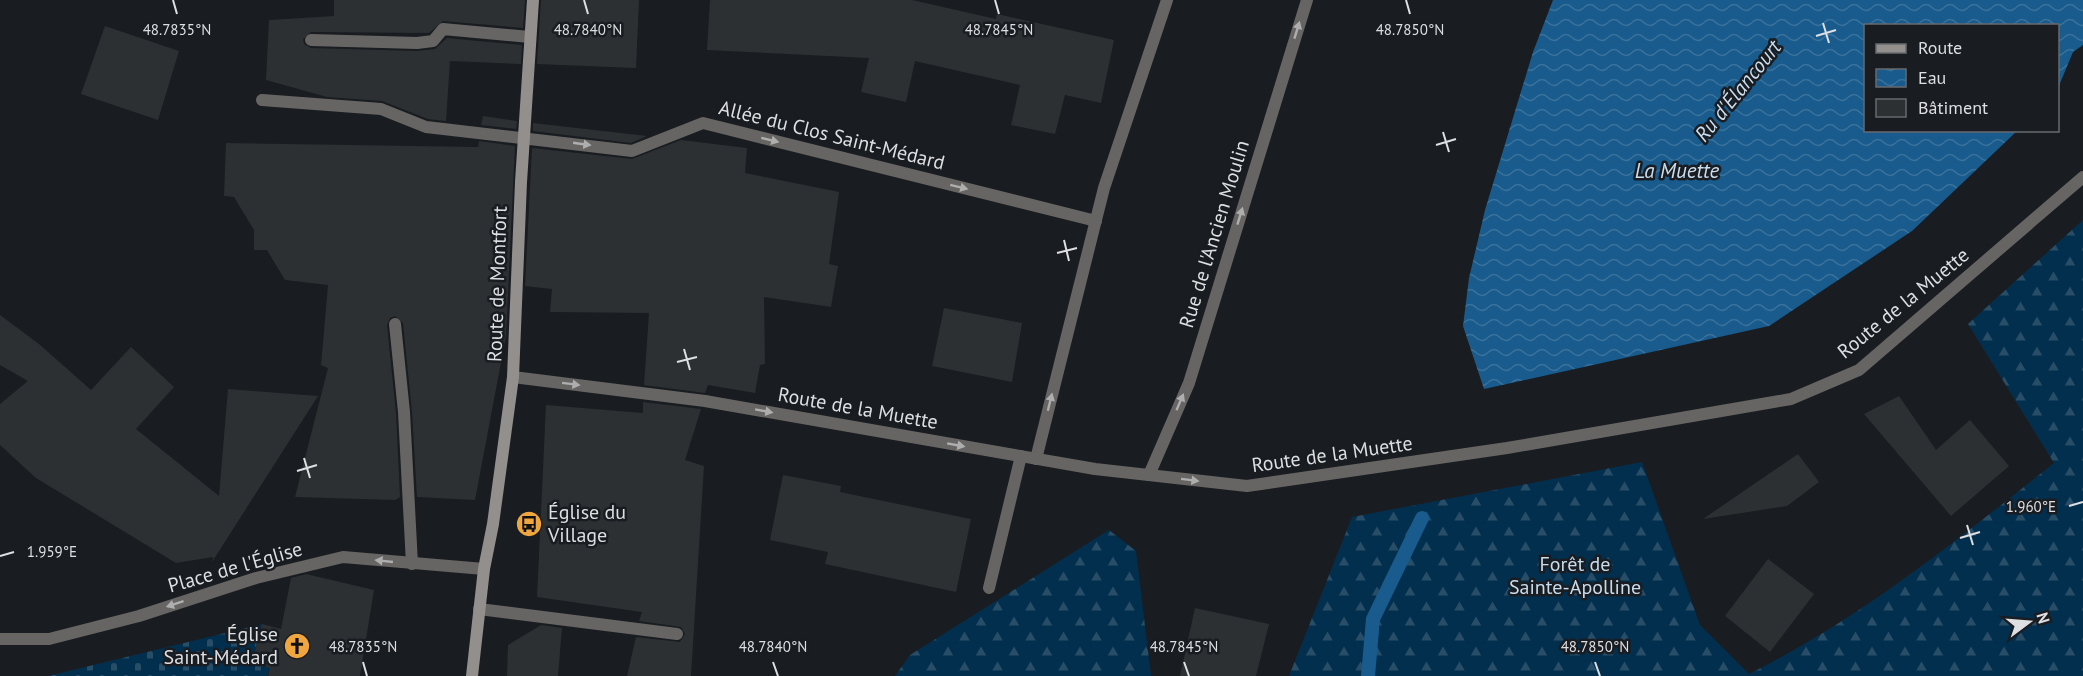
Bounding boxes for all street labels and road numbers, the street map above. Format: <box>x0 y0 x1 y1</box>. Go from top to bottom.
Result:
street label: Allée du Clos Saint-Médard <box>716 94 948 176</box>
street label: Rue de l'Ancien Moulin <box>1173 137 1255 331</box>
street label: Route de Montfort <box>481 205 513 362</box>
street label: Route de la Muette <box>1832 242 1974 364</box>
street label: Route de la Muette <box>776 381 940 435</box>
street label: Route de la Muette <box>1250 430 1414 478</box>
street label: Place de l'Église <box>165 535 305 599</box>

